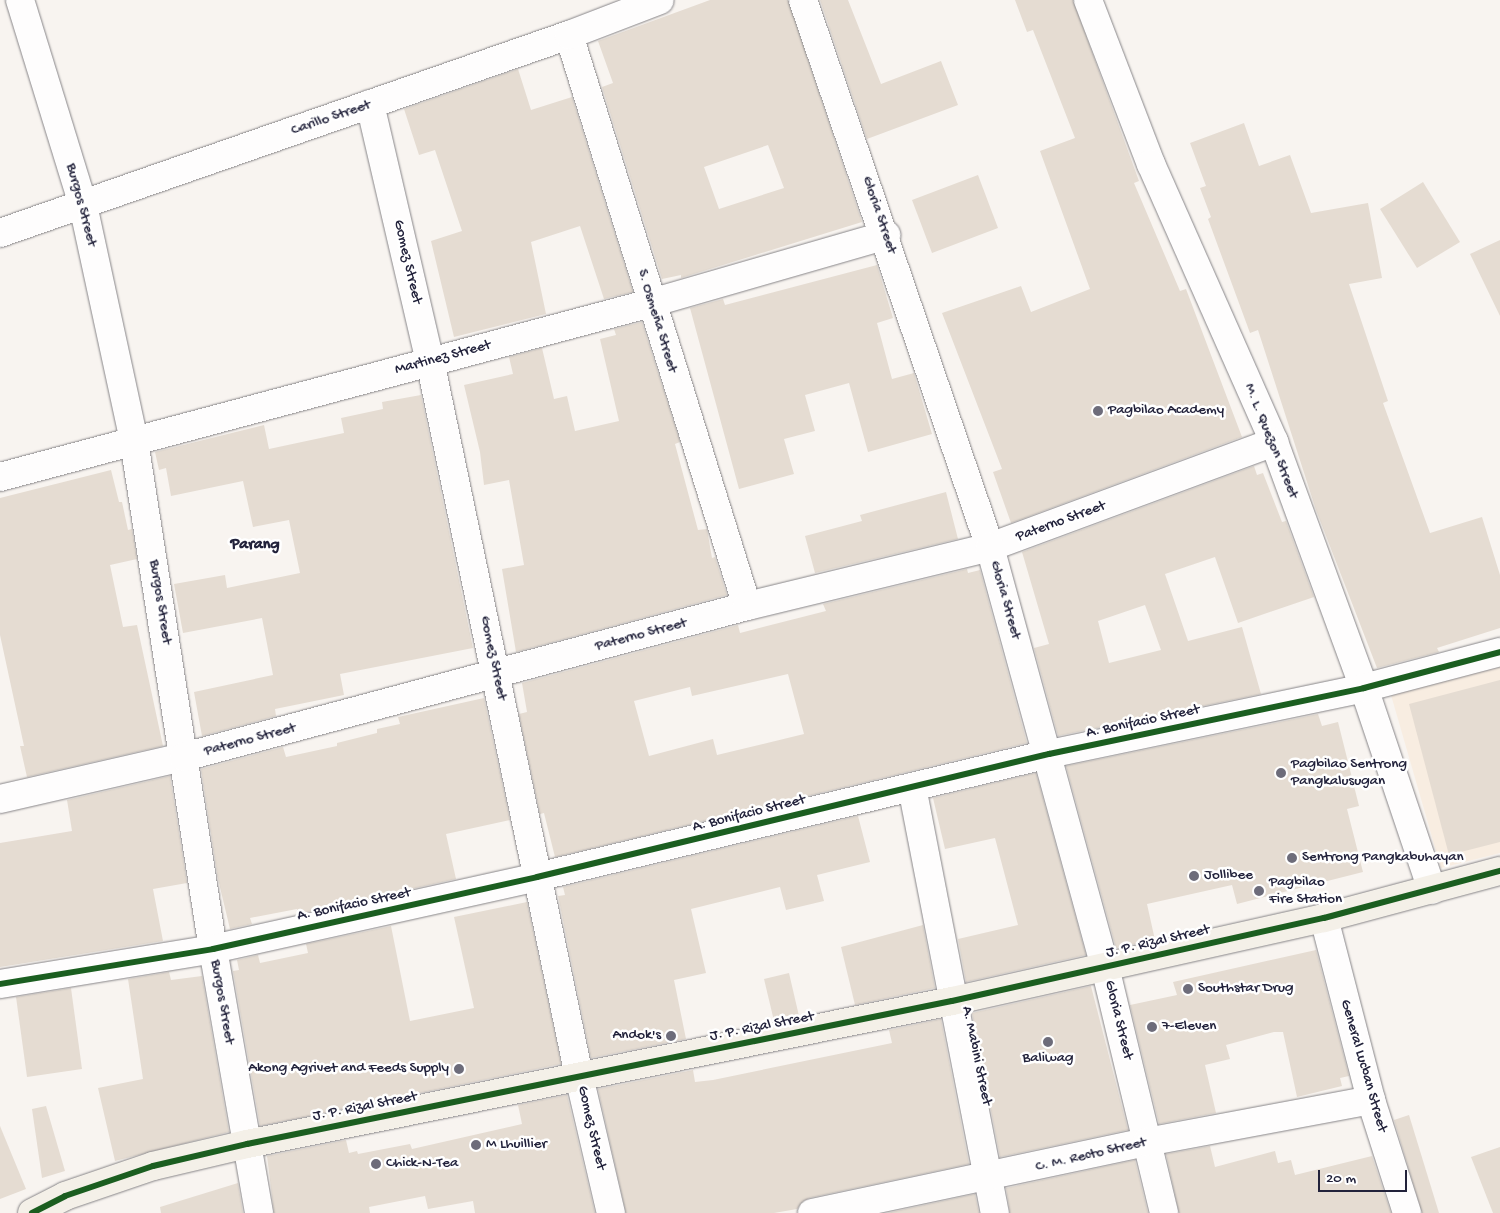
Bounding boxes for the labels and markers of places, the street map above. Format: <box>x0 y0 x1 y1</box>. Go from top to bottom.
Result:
place label: Pagbilao Academy <box>1108 402 1224 420</box>
marker: Pagbilao Academy <box>1092 405 1104 417</box>
place label: Pagbilao Sentrong Pangkalusugan <box>1291 755 1407 790</box>
marker: Pagbilao Sentrong Pangkalusugan <box>1275 767 1287 779</box>
place label: Sentrong Pangkabuhayan <box>1302 849 1464 867</box>
marker: Sentrong Pangkabuhayan <box>1286 852 1298 864</box>
place label: Jollibee <box>1204 867 1253 885</box>
marker: Jollibee <box>1188 870 1200 882</box>
place label: Pagbilao Fire Station <box>1269 873 1342 908</box>
marker: Pagbilao Fire Station <box>1253 885 1265 897</box>
place label: Southstar Drug <box>1198 980 1293 998</box>
marker: Southstar Drug <box>1182 983 1194 995</box>
place label: 7-Eleven <box>1162 1018 1216 1036</box>
marker: 7-Eleven <box>1146 1021 1158 1033</box>
place label: Andok's <box>612 1027 661 1045</box>
marker: Andok's <box>665 1030 677 1042</box>
marker: Baliwag <box>1042 1036 1054 1048</box>
place label: Baliwag <box>1022 1050 1074 1068</box>
place label: Akong Agrivet and Feeds Supply <box>248 1060 449 1078</box>
marker: Akong Agrivet and Feeds Supply <box>453 1063 465 1075</box>
place label: M Lhuillier <box>486 1136 547 1154</box>
marker: M Lhuillier <box>470 1139 482 1151</box>
place label: Chick-N-Tea <box>386 1155 458 1173</box>
marker: Chick-N-Tea <box>370 1158 382 1170</box>

